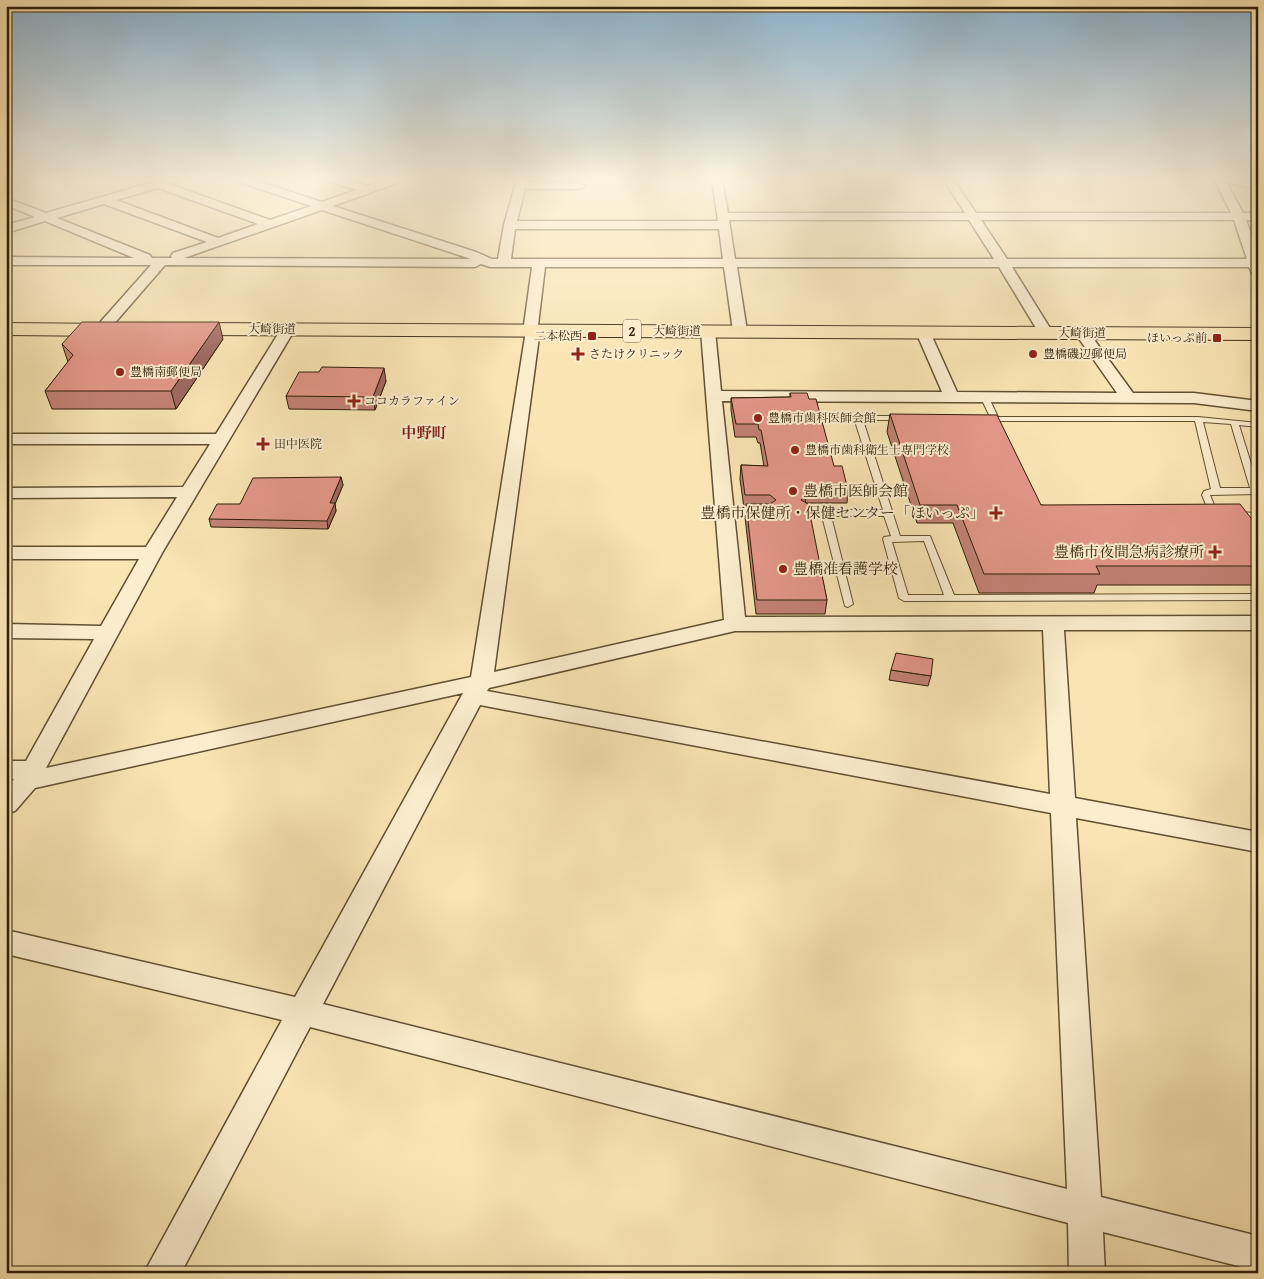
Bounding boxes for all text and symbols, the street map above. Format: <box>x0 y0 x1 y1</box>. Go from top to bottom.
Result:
street label: 大崎街道 <box>248 320 296 337</box>
road number: 2 <box>623 320 641 342</box>
street label: 大崎街道 <box>653 322 701 339</box>
street label: 大崎街道 <box>1058 324 1106 341</box>
place label: 二本松西 <box>534 327 582 344</box>
place label: ほいっぷ前 <box>1147 329 1207 346</box>
marker: 二本松西 <box>586 330 598 342</box>
marker: ほいっぷ前 <box>1211 332 1223 344</box>
place label: さたけクリニック <box>589 345 684 362</box>
place label: 豊橋磯辺郵便局 <box>1043 345 1127 362</box>
marker: さたけクリニック <box>571 347 585 361</box>
marker: 豊橋磯辺郵便局 <box>1027 348 1039 360</box>
place label: 豊橋南郵便局 <box>130 363 202 380</box>
marker: 豊橋南郵便局 <box>114 366 126 378</box>
place label: ココカラファイン <box>364 392 460 409</box>
marker: ココカラファイン <box>348 395 360 407</box>
place label: 豊橋市歯科医師会館 <box>768 409 876 426</box>
marker: 豊橋市歯科医師会館 <box>752 412 764 424</box>
district label: 中野町 <box>401 422 447 443</box>
place label: 田中医院 <box>274 435 322 452</box>
marker: 田中医院 <box>256 437 270 451</box>
place label: 豊橋市歯科衛生士専門学校 <box>805 441 949 458</box>
marker: 豊橋市歯科衛生士専門学校 <box>789 444 801 456</box>
place label: 豊橋市医師会館 <box>803 480 908 501</box>
marker: 豊橋市医師会館 <box>787 485 799 497</box>
place label: 豊橋市保健所・保健センター「ほいっぷ」 <box>701 502 985 523</box>
marker: 豊橋市保健所・保健センター「ほいっぷ」 <box>989 506 1003 520</box>
place label: 豊橋市夜間急病診療所 <box>1054 541 1204 562</box>
marker: 豊橋市夜間急病診療所 <box>1208 545 1222 559</box>
place label: 豊橋准看護学校 <box>793 558 898 579</box>
marker: 豊橋准看護学校 <box>777 563 789 575</box>

